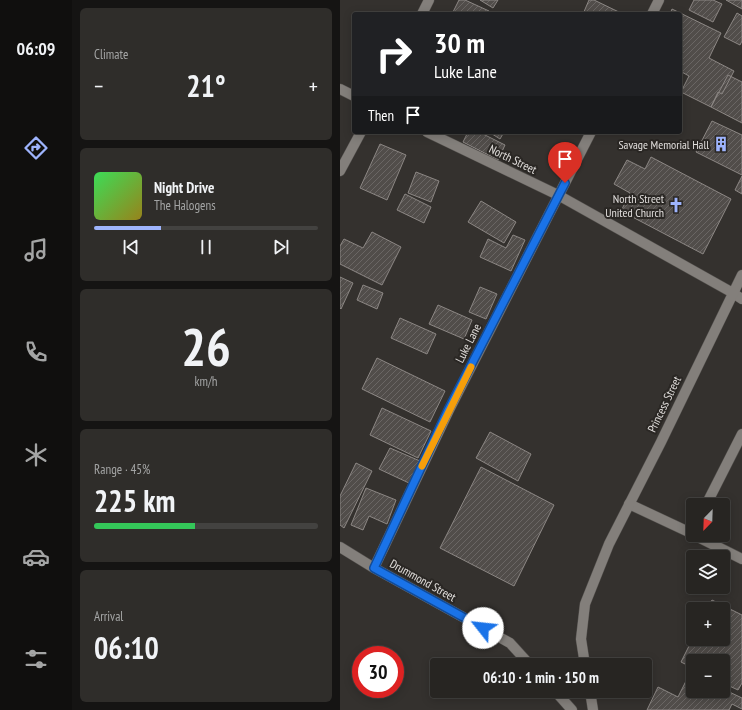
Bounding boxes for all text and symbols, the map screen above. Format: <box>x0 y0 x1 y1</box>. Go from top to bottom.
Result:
text: 30 m <box>434 24 485 61</box>
icon: right <box>368 28 420 80</box>
text: 06:09 <box>17 37 55 60</box>
text: Climate <box>94 46 128 63</box>
text: Luke Lane <box>434 60 497 83</box>
text: 21° <box>186 66 226 105</box>
text: − <box>94 72 103 100</box>
text: + <box>309 72 318 100</box>
icon: arrive <box>402 104 424 126</box>
text: Then <box>368 106 394 125</box>
icon: directions <box>22 134 50 162</box>
building icon: Savage Memorial Hall <box>712 135 730 153</box>
place label: Savage Memorial Hall <box>618 137 709 152</box>
street label: North Street <box>487 141 540 177</box>
pin <box>548 142 582 183</box>
icon: arrive <box>554 148 576 170</box>
text: Night Drive <box>154 178 214 197</box>
place label: North Street United Church <box>605 191 665 220</box>
church icon: North Street United Church <box>667 196 685 214</box>
text: The Halogens <box>154 197 216 214</box>
icon: music <box>22 236 50 264</box>
icon: previous <box>120 236 142 258</box>
icon: pause <box>195 236 217 258</box>
icon: next <box>270 236 292 258</box>
text: 26 <box>181 313 231 380</box>
street label: Luke Lane <box>452 321 484 365</box>
icon: phone <box>22 338 50 366</box>
text: km/h <box>194 373 218 390</box>
street label: Princess Street <box>644 373 684 435</box>
icon: climate <box>22 441 50 469</box>
text: Range · 45% <box>94 461 150 478</box>
text: 225 km <box>94 481 175 520</box>
north arrow <box>686 498 730 542</box>
map controls <box>686 498 730 698</box>
icon: car <box>22 543 50 571</box>
button: layers <box>686 550 730 594</box>
street label: Drummond Street <box>387 556 459 605</box>
button: + <box>686 602 730 646</box>
position arrow <box>462 607 504 649</box>
text: Arrival <box>94 608 123 625</box>
text: 06:10 <box>94 628 159 667</box>
icon: filters <box>22 645 50 673</box>
speed limit sign: 30 <box>352 646 404 698</box>
button: − <box>686 654 730 698</box>
text: 06:10 · 1 min · 150 m <box>483 668 599 687</box>

